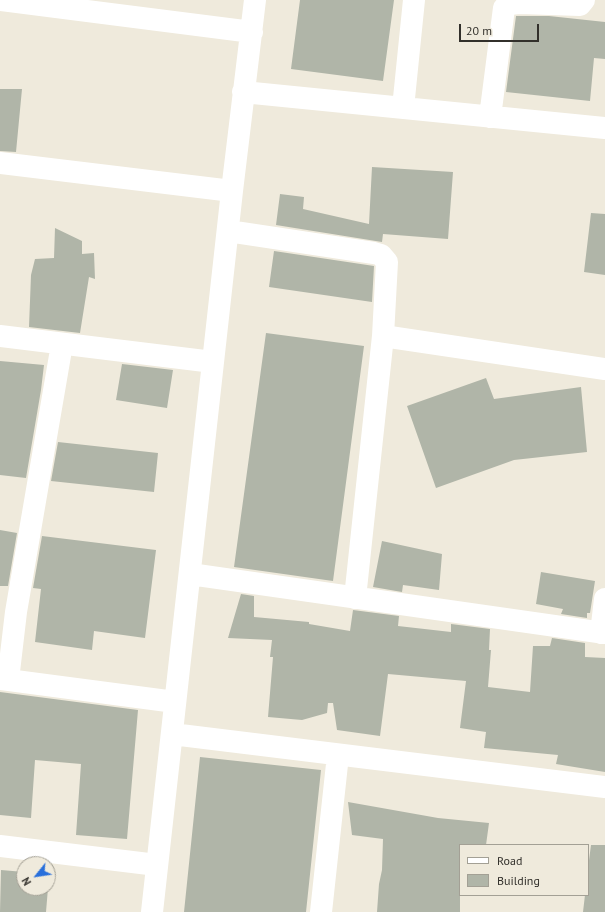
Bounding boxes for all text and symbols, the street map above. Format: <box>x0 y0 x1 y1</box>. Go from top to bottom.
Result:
scale bar <box>461 16 541 42</box>
text: 20 m <box>466 23 492 38</box>
legend <box>459 844 589 896</box>
text: Road <box>497 853 522 868</box>
north arrow <box>16 856 56 896</box>
text: Building <box>497 873 540 888</box>
text: N <box>19 875 34 888</box>

